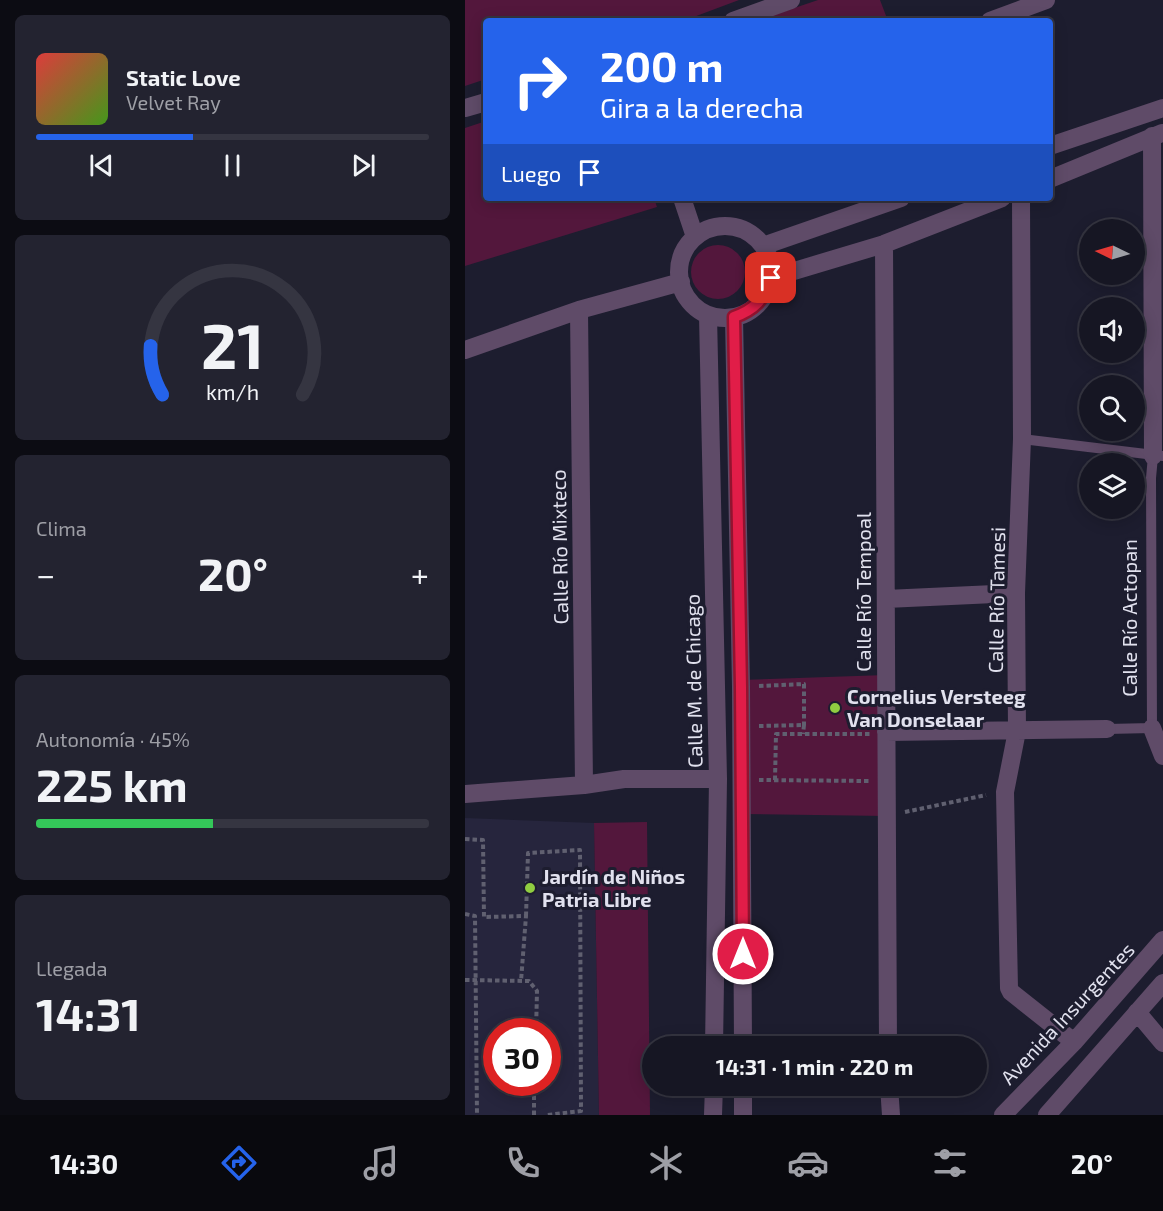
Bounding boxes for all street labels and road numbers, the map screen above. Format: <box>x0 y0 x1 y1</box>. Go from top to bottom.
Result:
street label: Calle Río Mixteco <box>546 469 572 625</box>
street label: Calle Río Tempoal <box>851 512 875 672</box>
street label: Calle Río Tamesi <box>983 527 1009 673</box>
street label: Calle Río Actopan <box>1117 539 1141 697</box>
street label: Calle M. de Chicago <box>679 594 707 768</box>
street label: Avenida Insurgentes <box>995 937 1139 1089</box>

